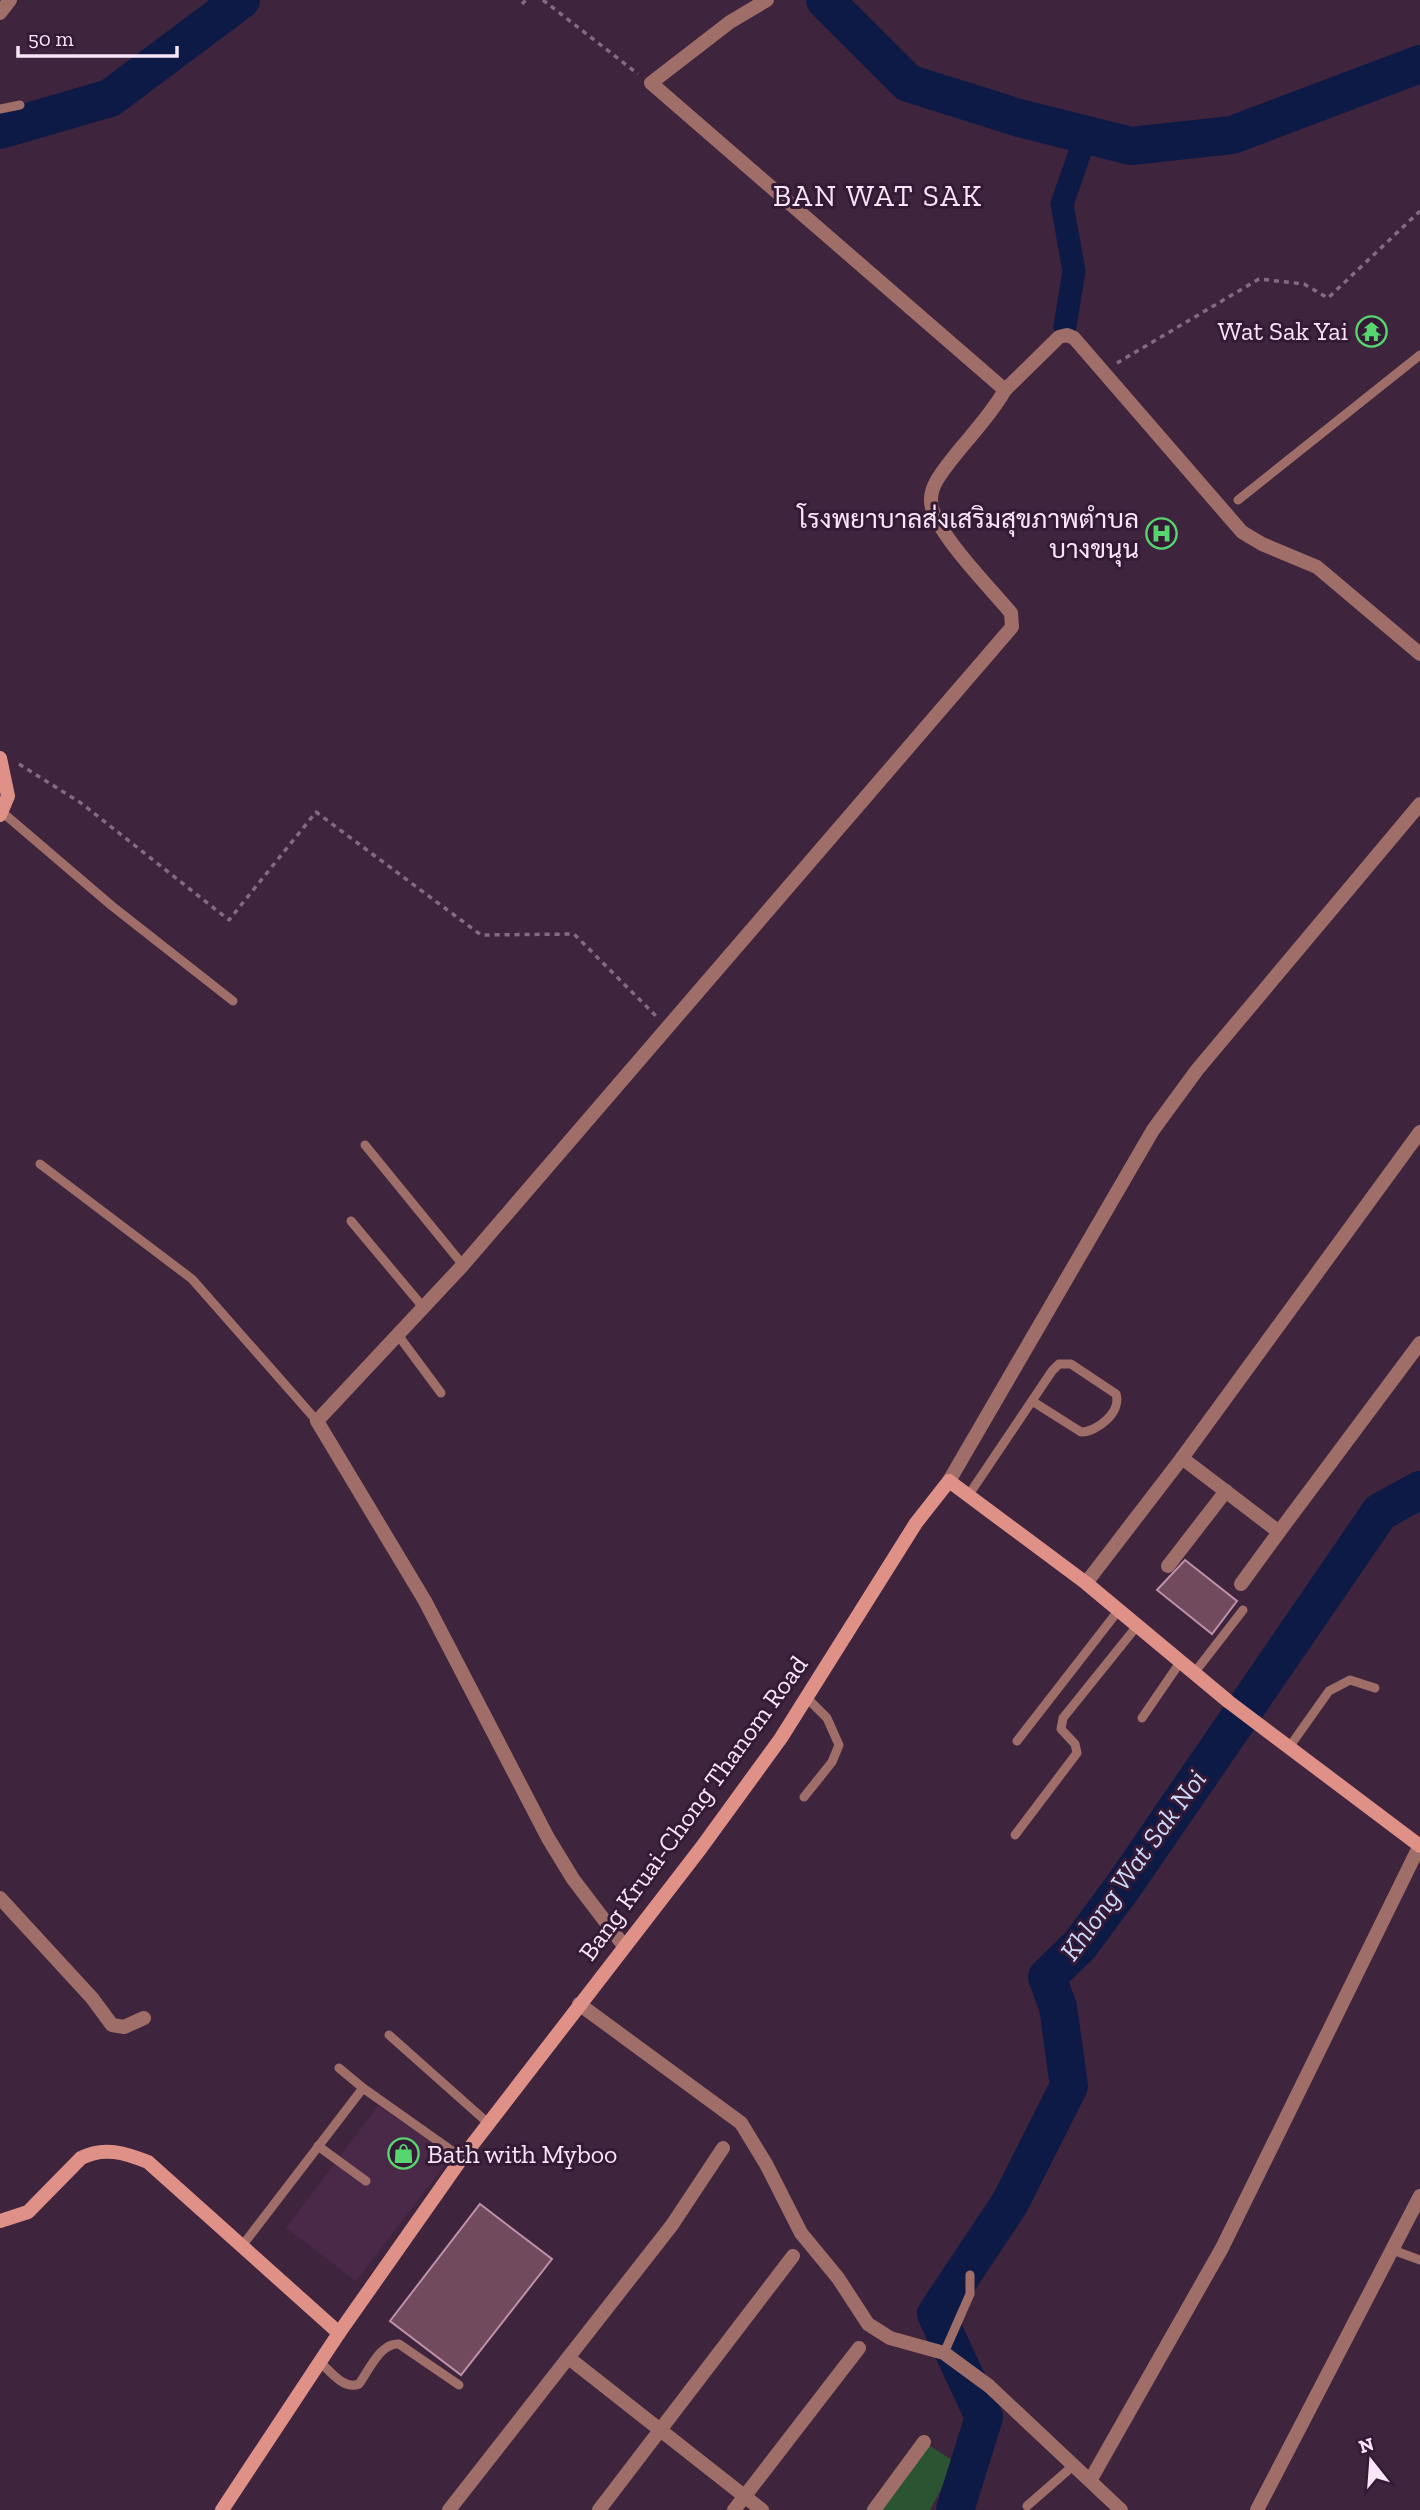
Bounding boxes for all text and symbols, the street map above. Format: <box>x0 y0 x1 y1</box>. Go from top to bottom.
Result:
scale bar <box>18 14 177 58</box>
text: 50 m <box>28 26 74 51</box>
district label: BAN WAT SAK <box>773 178 983 214</box>
temple icon: Wat Sak Yai <box>1354 314 1388 348</box>
place label: Wat Sak Yai <box>1218 315 1348 347</box>
place label: โรงพยาบาลส่งเสริมสุขภาพตำบล บางขนุน <box>795 503 1139 567</box>
hospital icon: โรงพยาบาลส่งเสริมสุขภาพตำบล บางขนุน <box>1145 517 1179 551</box>
street label: Bang Kruai-Chong Thanom Road <box>572 1649 814 1967</box>
water label: Khlong Wat Sak Noi <box>1053 1763 1213 1967</box>
shop icon: Bath with Myboo <box>387 2137 421 2171</box>
place label: Bath with Myboo <box>427 2138 617 2170</box>
north arrow <box>1336 2426 1406 2496</box>
text: N <box>1356 2432 1376 2458</box>

